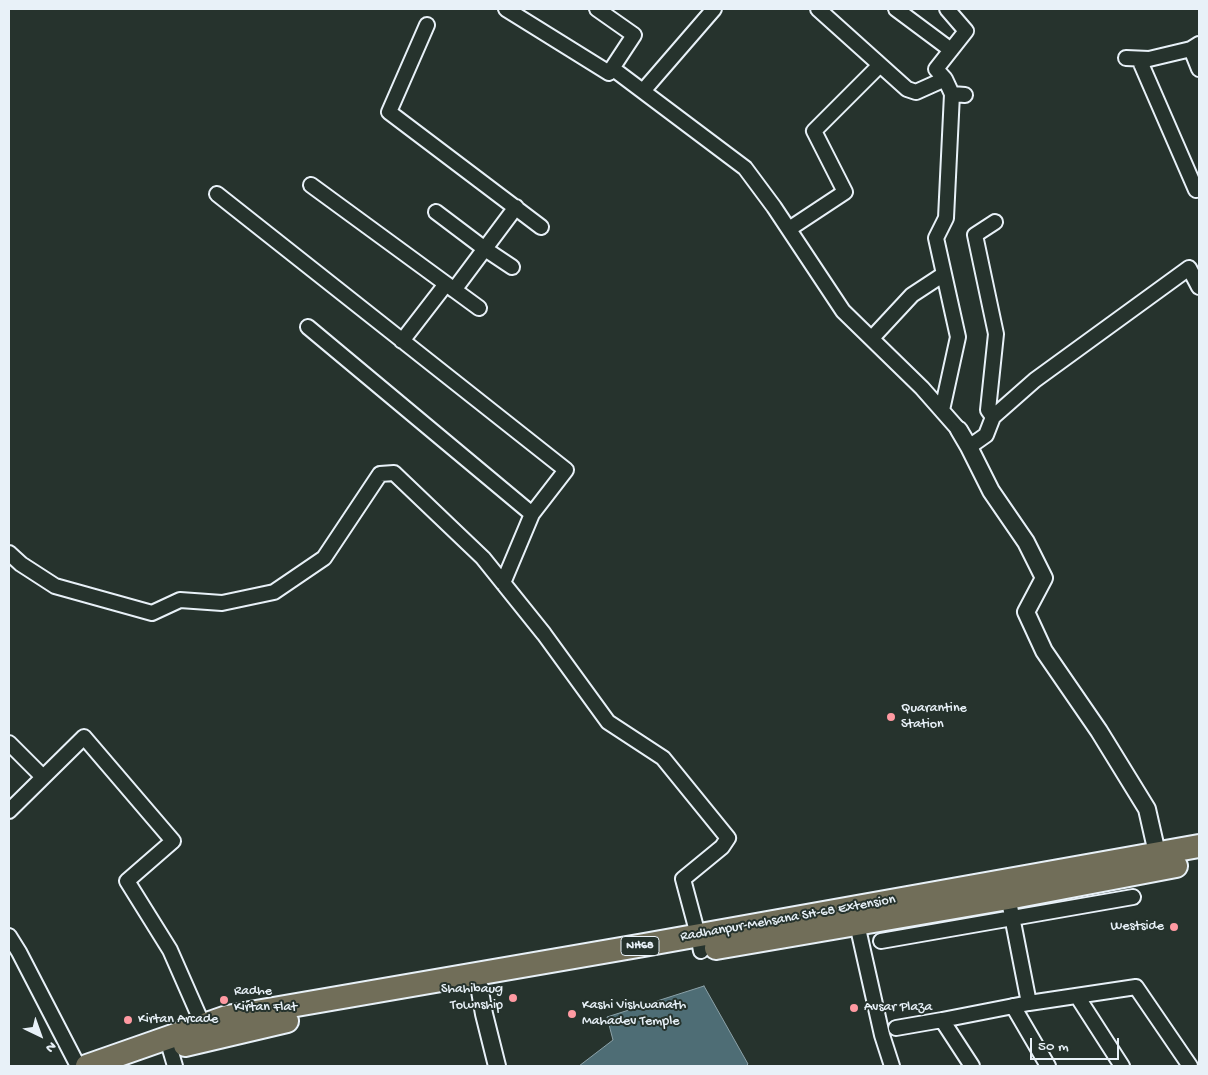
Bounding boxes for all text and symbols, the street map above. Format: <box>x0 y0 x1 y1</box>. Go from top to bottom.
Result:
place label: Quarantine Station <box>901 701 967 734</box>
marker: Quarantine Station <box>885 711 897 723</box>
street label: Radhanpur-Mehsana SH-68 Extension <box>679 892 897 946</box>
place label: Westside <box>1110 919 1164 935</box>
marker: Westside <box>1168 921 1180 933</box>
road number: NH68 <box>621 936 659 956</box>
place label: Shahibaug Township <box>441 982 503 1014</box>
place label: Radhe Kirtan Flat <box>234 984 297 1016</box>
marker: Shahibaug Township <box>507 992 519 1004</box>
marker: Radhe Kirtan Flat <box>218 994 230 1006</box>
place label: Kashi Vishwanath Mahadev Temple <box>582 998 686 1030</box>
place label: Avsar Plaza <box>864 1000 932 1016</box>
marker: Avsar Plaza <box>848 1002 860 1014</box>
marker: Kashi Vishwanath Mahadev Temple <box>566 1008 578 1020</box>
north arrow <box>15 1010 65 1060</box>
place label: Kirtan Arcade <box>138 1012 218 1028</box>
marker: Kirtan Arcade <box>122 1014 134 1026</box>
scale bar <box>1033 1028 1122 1060</box>
text: N <box>41 1037 59 1056</box>
text: 50 m <box>1038 1038 1069 1056</box>

